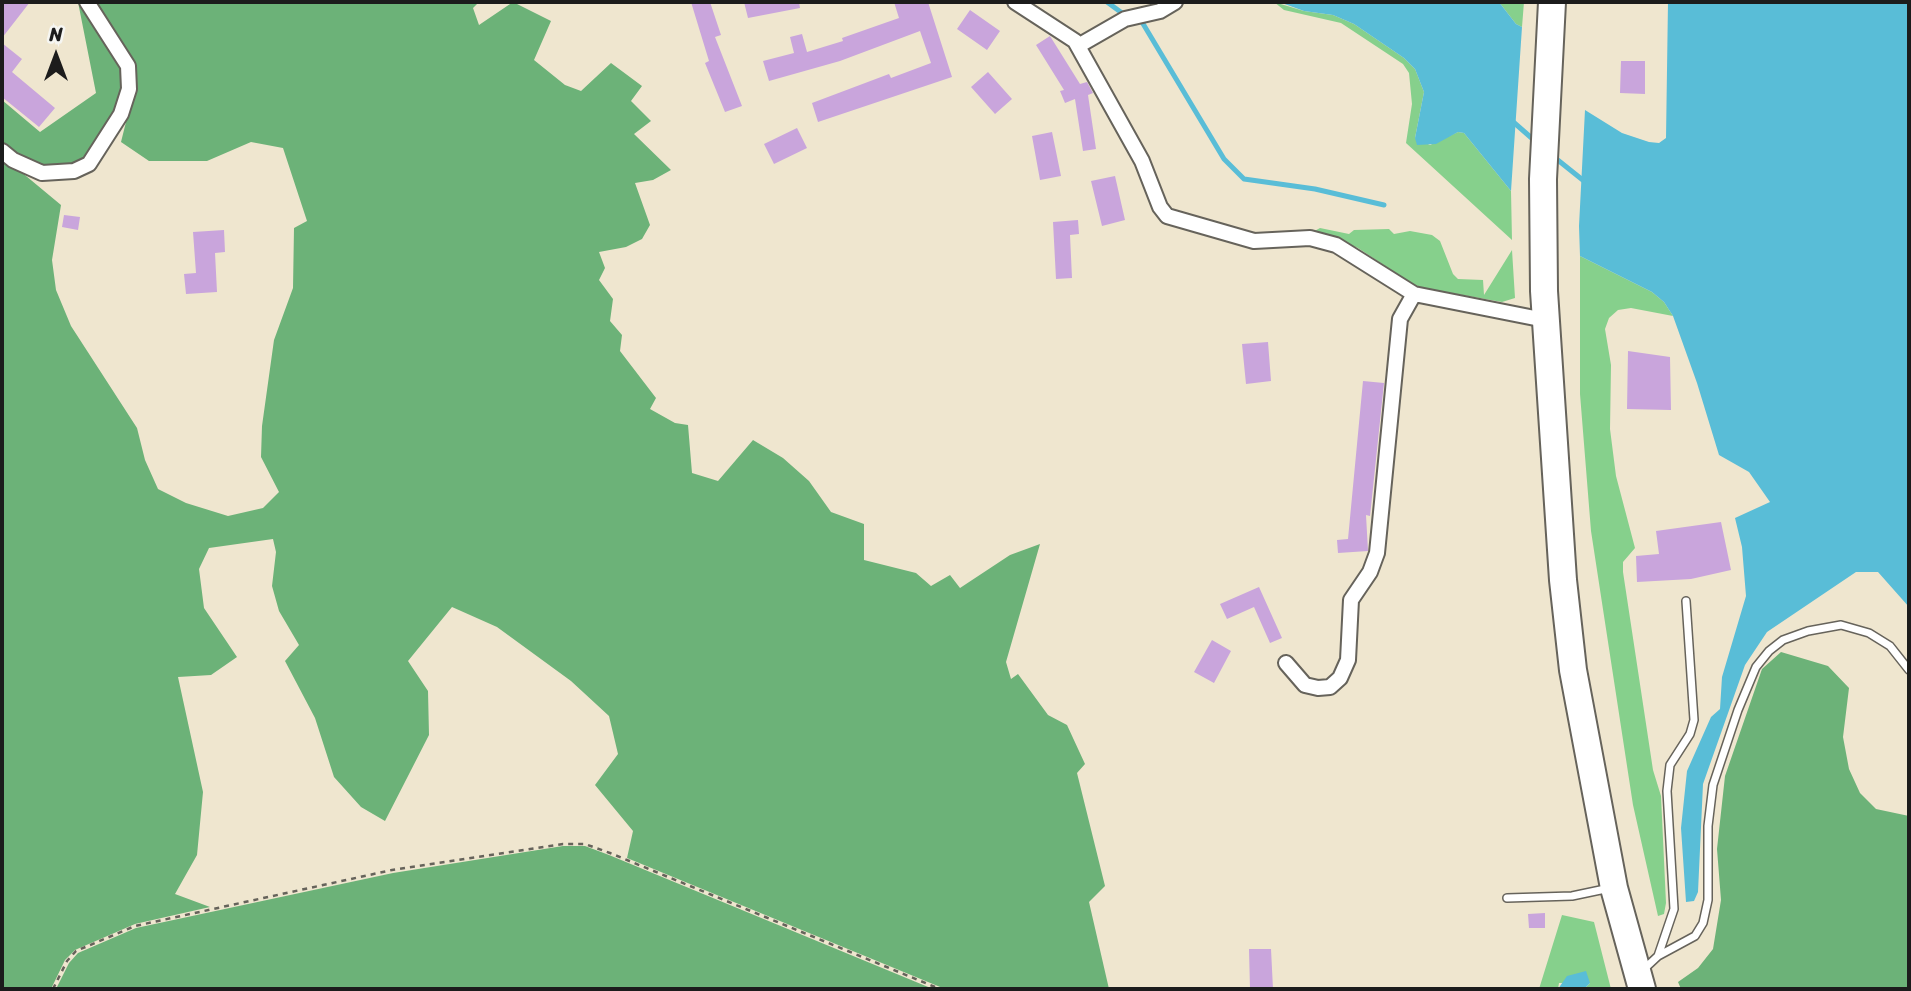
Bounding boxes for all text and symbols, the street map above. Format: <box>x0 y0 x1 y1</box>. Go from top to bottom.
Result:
text: N <box>49 18 63 51</box>
north arrow <box>21 21 91 91</box>

